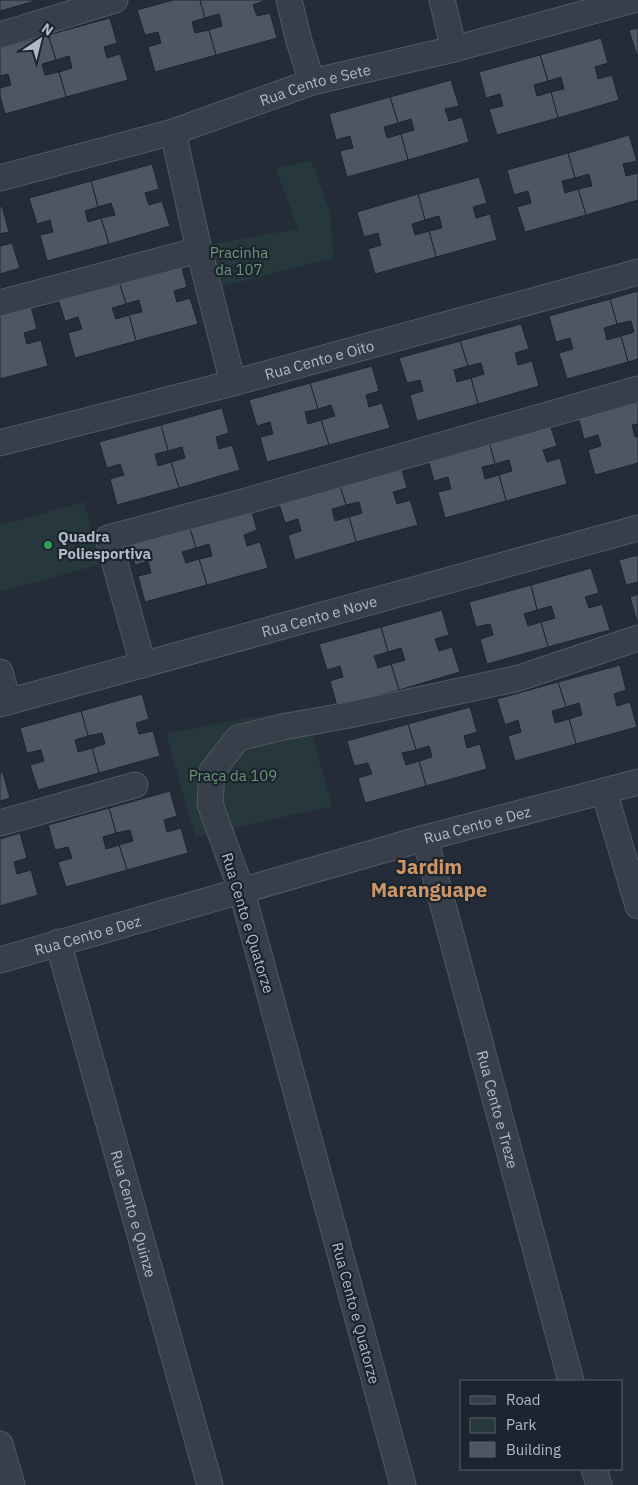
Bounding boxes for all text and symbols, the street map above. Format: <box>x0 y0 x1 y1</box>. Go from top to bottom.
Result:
north arrow <box>15 15 65 65</box>
text: N <box>38 19 57 40</box>
street label: Rua Cento e Sete <box>257 59 372 110</box>
park label: Pracinha da 107 <box>210 243 268 279</box>
street label: Rua Cento e Oito <box>262 335 376 383</box>
place label: Quadra Poliesportiva <box>58 527 151 563</box>
marker: Quadra Poliesportiva <box>42 539 54 551</box>
street label: Rua Cento e Nove <box>259 591 379 641</box>
park label: Praça da 109 <box>189 766 277 785</box>
street label: Rua Cento e Dez <box>421 801 533 847</box>
street label: Rua Cento e Quatorze <box>218 850 278 996</box>
district label: Jardim Maranguape <box>371 853 487 903</box>
street label: Rua Cento e Dez <box>32 911 143 959</box>
street label: Rua Cento e Treze <box>473 1048 523 1170</box>
street label: Rua Cento e Quinze <box>107 1148 161 1279</box>
street label: Rua Cento e Quatorze <box>328 1240 384 1386</box>
legend <box>460 1380 623 1470</box>
text: Road <box>506 1390 541 1409</box>
text: Park <box>506 1415 536 1434</box>
text: Building <box>506 1440 561 1459</box>

